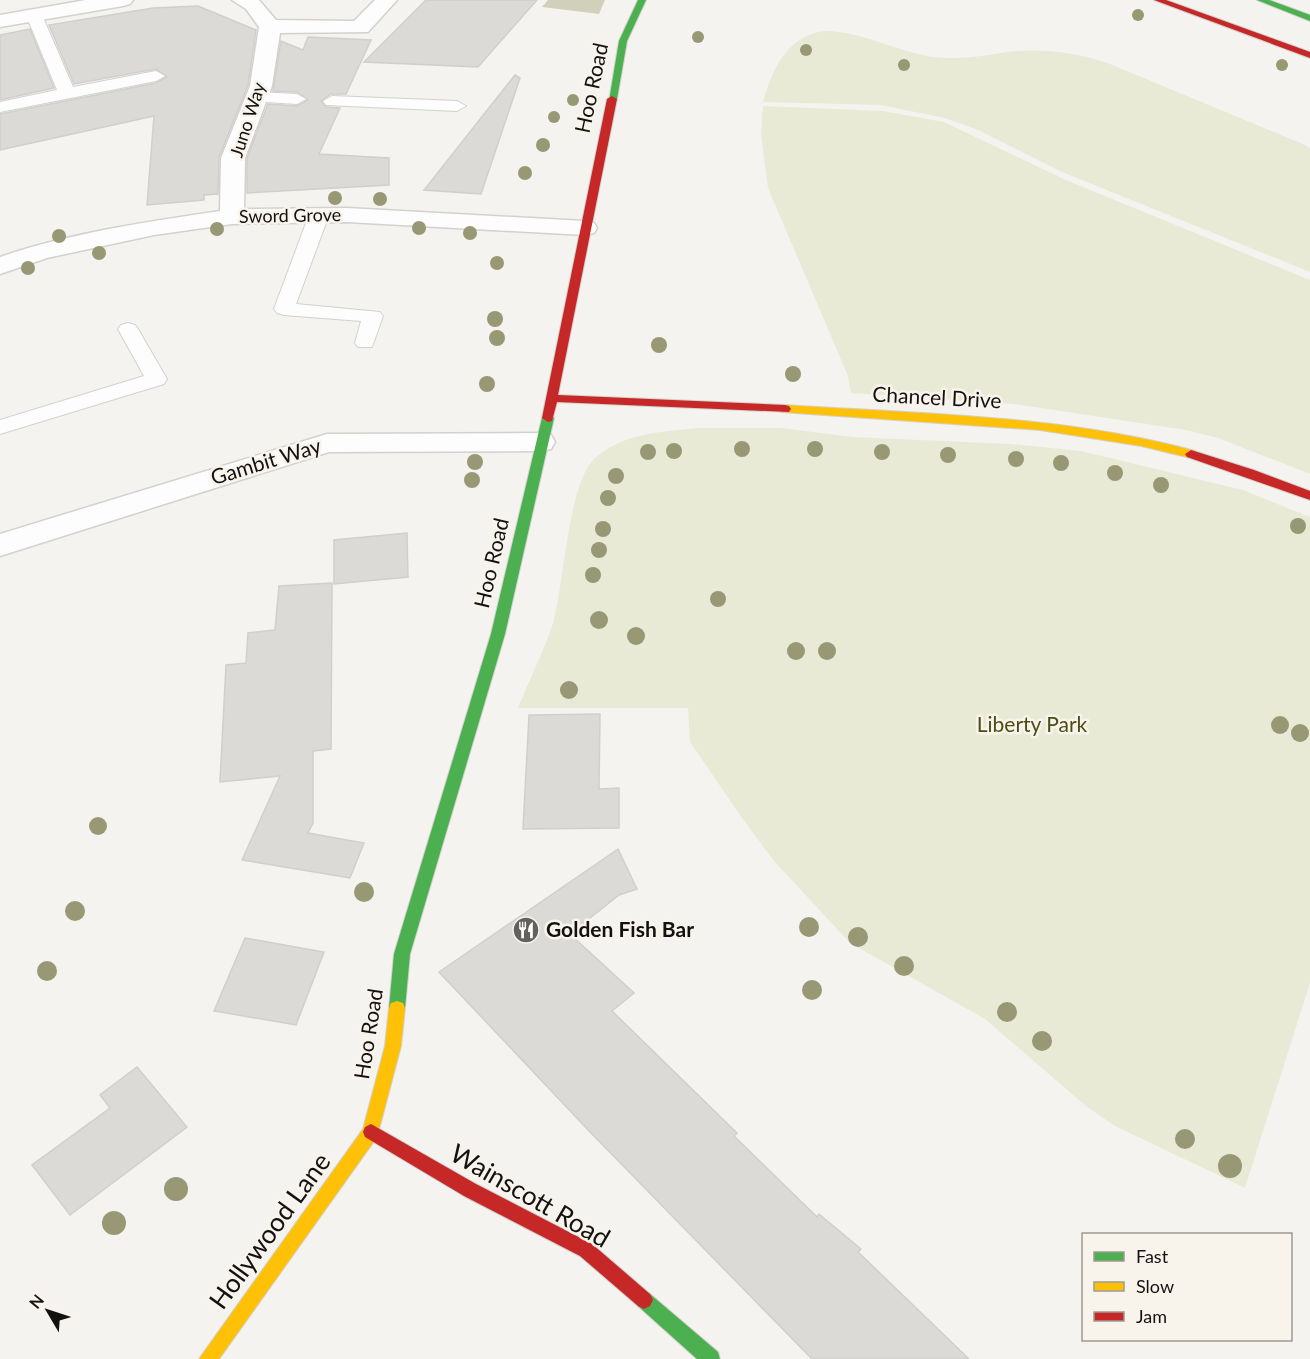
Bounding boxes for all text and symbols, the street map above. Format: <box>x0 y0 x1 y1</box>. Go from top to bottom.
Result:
street label: Hoo Road <box>569 40 612 135</box>
street label: Juno Way <box>225 79 270 160</box>
street label: Sword Grove <box>239 203 341 227</box>
street label: Chancel Drive <box>872 381 1002 412</box>
street label: Gambit Way <box>207 432 324 489</box>
street label: Hoo Road <box>468 515 513 610</box>
park label: Liberty Park <box>977 711 1088 736</box>
restaurant icon: Golden Fish Bar <box>511 915 541 945</box>
place label: Golden Fish Bar <box>546 916 694 941</box>
street label: Hoo Road <box>348 987 387 1081</box>
street label: Wainscott Road <box>445 1136 616 1254</box>
street label: Hollywood Lane <box>202 1146 337 1315</box>
legend <box>1082 1233 1292 1341</box>
text: Fast <box>1136 1245 1169 1267</box>
text: Slow <box>1136 1275 1174 1297</box>
north arrow <box>18 1281 78 1341</box>
text: N <box>25 1290 47 1312</box>
text: Jam <box>1136 1305 1167 1327</box>

